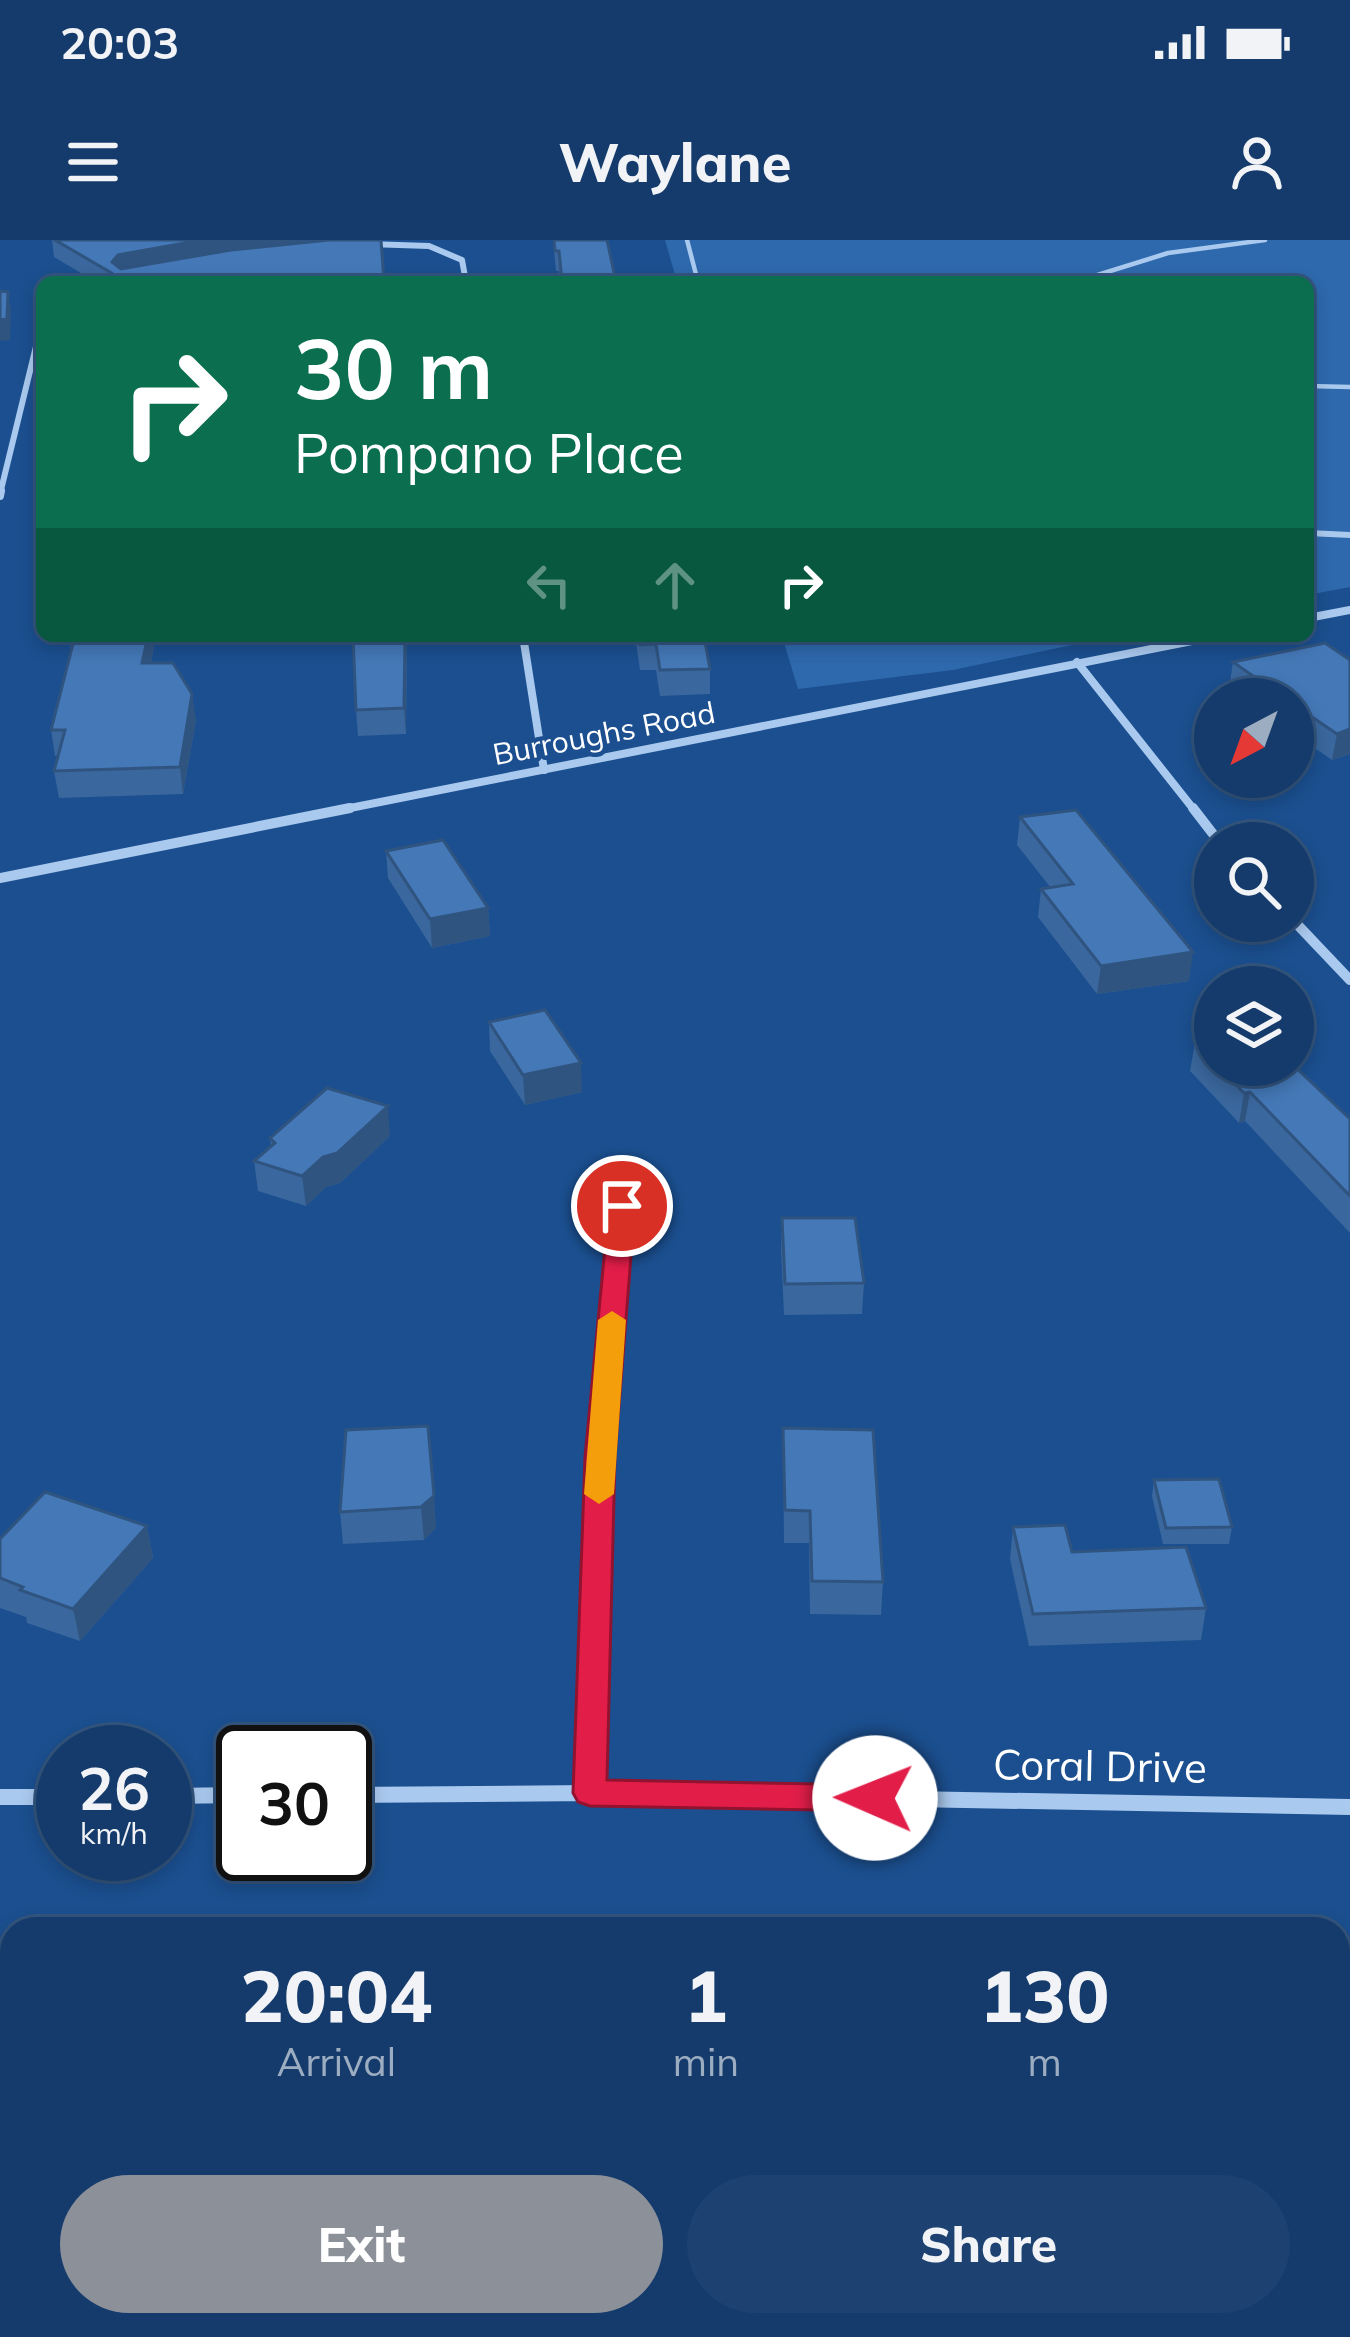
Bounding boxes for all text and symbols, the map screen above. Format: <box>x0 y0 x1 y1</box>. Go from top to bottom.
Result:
text: 20:03 <box>60 14 179 70</box>
text: Waylane <box>559 128 791 196</box>
icon: menu <box>60 129 126 195</box>
icon: person <box>1224 129 1290 195</box>
text: 30 m <box>294 315 493 420</box>
icon: right <box>96 324 252 480</box>
text: Pompano Place <box>294 419 684 487</box>
icon: left <box>516 552 582 618</box>
icon: ahead <box>642 552 708 618</box>
icon: right <box>768 552 834 618</box>
north arrow <box>1194 678 1314 798</box>
map controls <box>1194 678 1314 1086</box>
street label: Burroughs Road <box>489 693 718 773</box>
button: search <box>1194 822 1314 942</box>
button: layers <box>1194 966 1314 1086</box>
pin <box>571 1155 673 1257</box>
icon: arrive <box>589 1173 655 1239</box>
speed limit sign: 30 <box>216 1725 372 1881</box>
position arrow <box>812 1735 938 1861</box>
street label: Coral Drive <box>993 1737 1207 1794</box>
text: 26 <box>78 1750 150 1825</box>
text: km/h <box>80 1814 148 1852</box>
text: 20:04 <box>241 1950 432 2040</box>
text: 1 <box>684 1950 728 2040</box>
text: 130 <box>980 1950 1109 2040</box>
text: Arrival <box>277 2037 396 2086</box>
text: min <box>673 2037 739 2086</box>
text: m <box>1027 2037 1062 2086</box>
button: Exit <box>60 2175 663 2313</box>
button: Share <box>687 2175 1290 2313</box>

